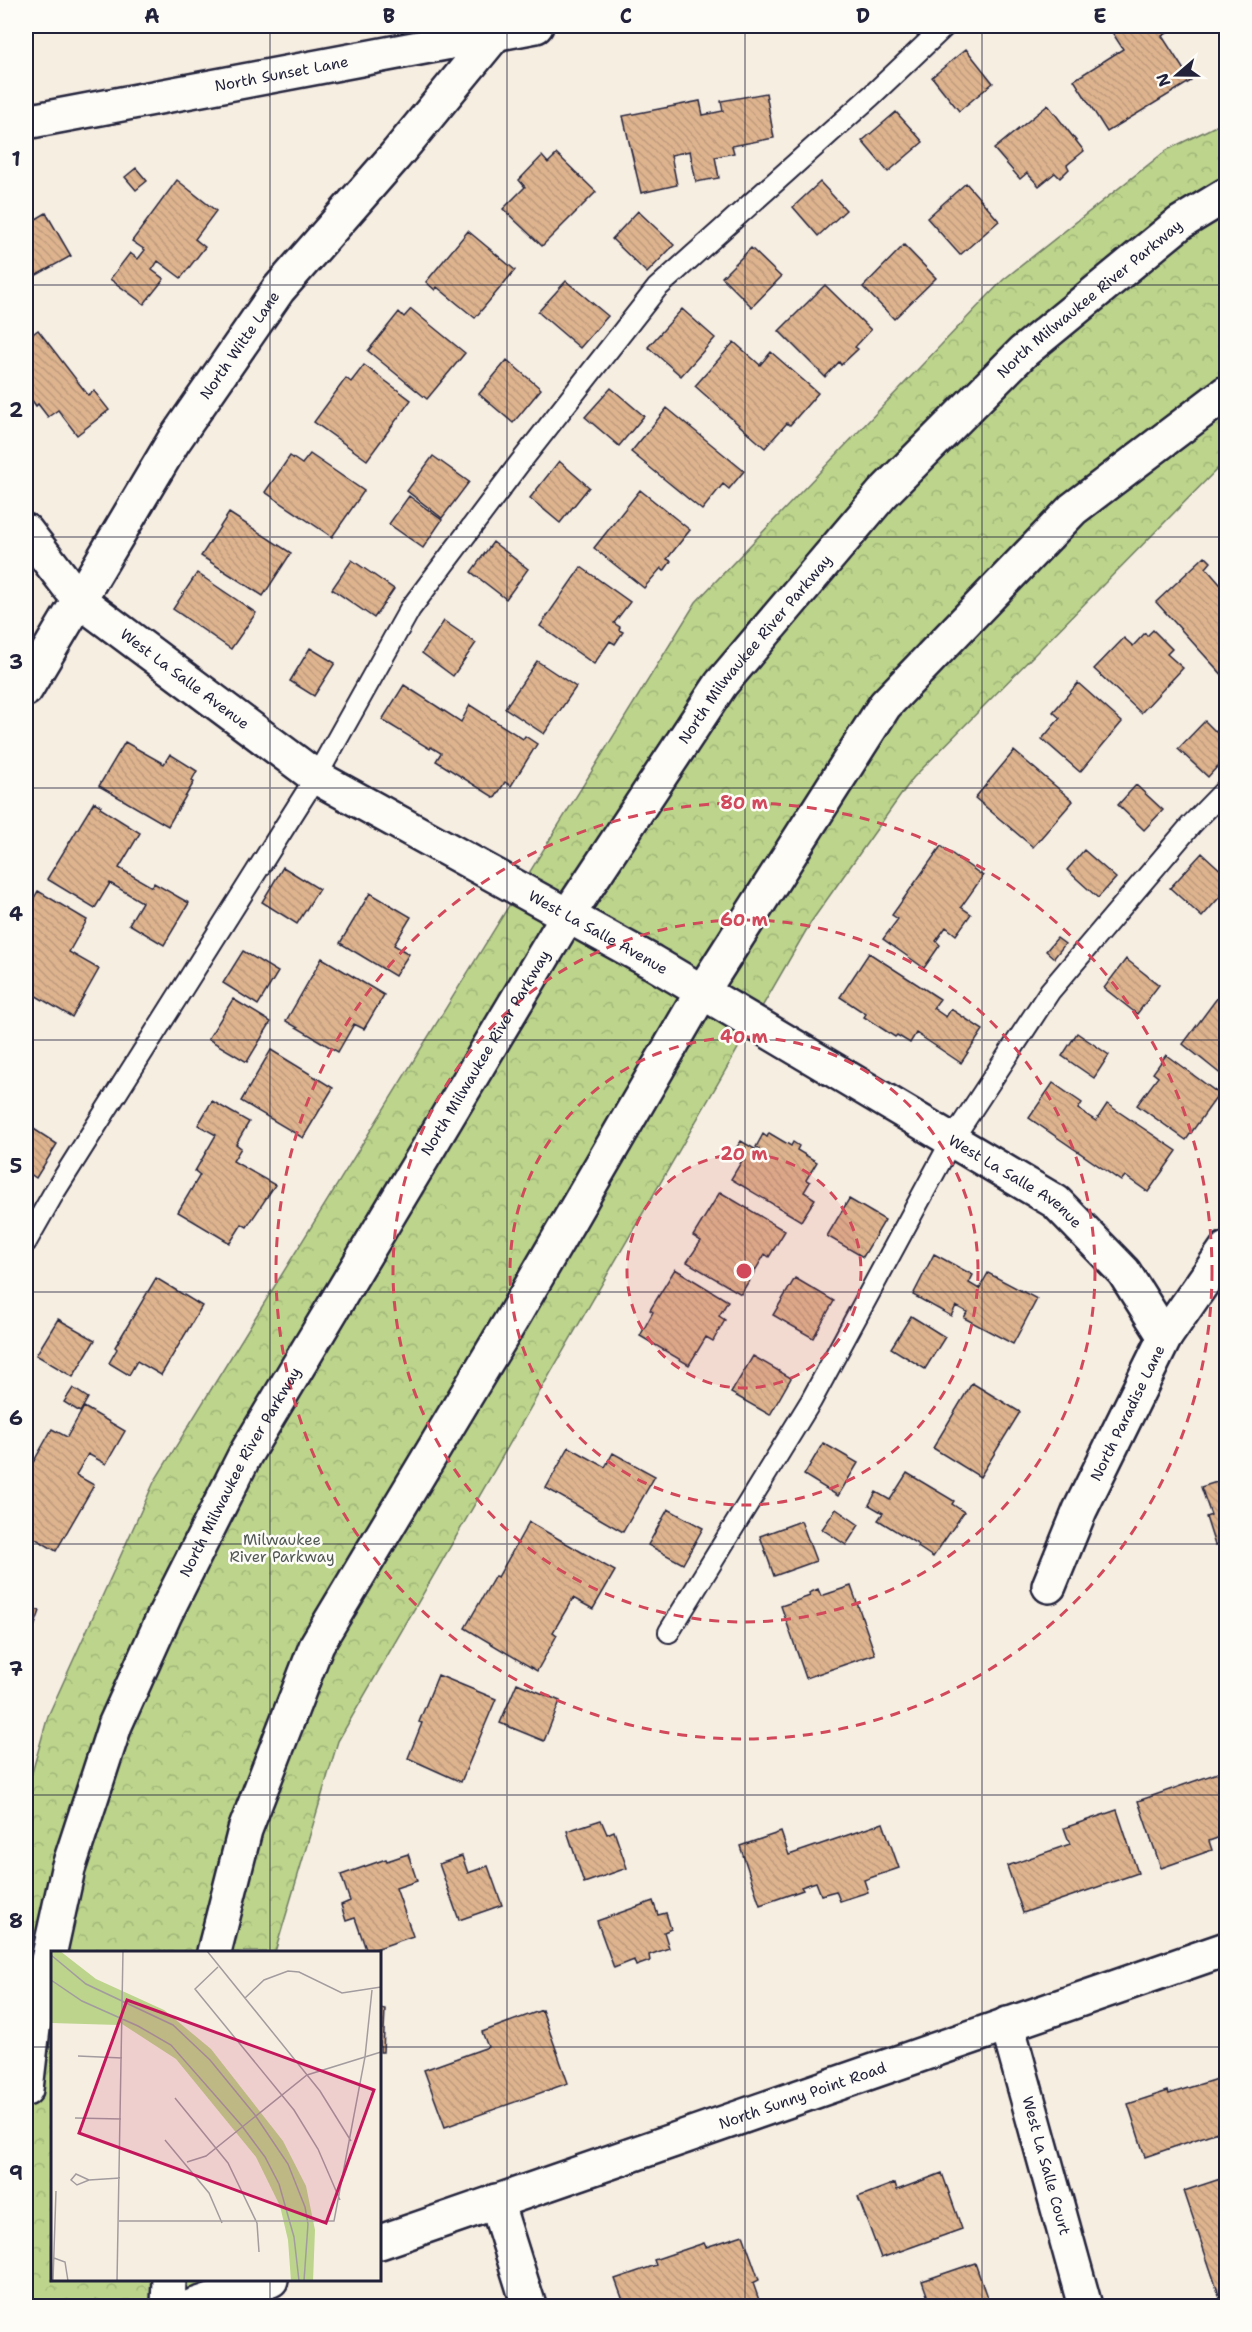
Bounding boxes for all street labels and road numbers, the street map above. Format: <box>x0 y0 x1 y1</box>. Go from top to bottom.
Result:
street label: North Sunset Lane <box>213 52 350 96</box>
street label: North Milwaukee River Parkway <box>993 215 1186 382</box>
street label: North Witte Lane <box>195 287 284 403</box>
street label: North Milwaukee River Parkway <box>674 551 836 748</box>
street label: West La Salle Avenue <box>116 624 253 734</box>
street label: West La Salle Avenue <box>525 886 672 979</box>
street label: North Milwaukee River Parkway <box>416 946 555 1159</box>
street label: West La Salle Avenue <box>945 1130 1086 1233</box>
street label: North Paradise Lane <box>1086 1342 1169 1485</box>
street label: North Milwaukee River Parkway <box>178 1365 304 1581</box>
street label: North Sunny Point Road <box>716 2057 889 2134</box>
street label: West La Salle Court <box>1017 2094 1075 2237</box>

